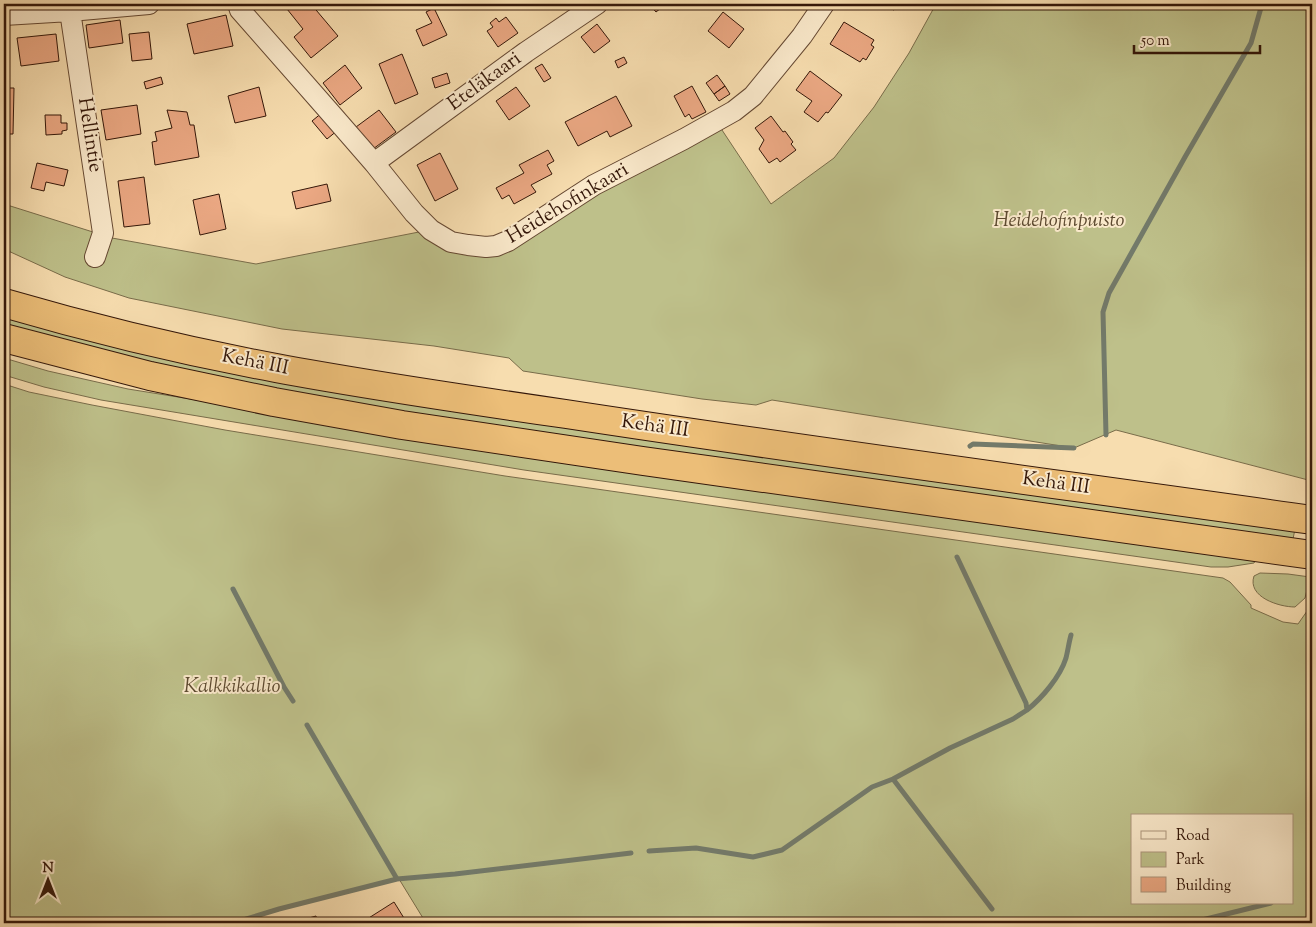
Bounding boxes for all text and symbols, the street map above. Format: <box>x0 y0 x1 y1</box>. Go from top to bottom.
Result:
scale bar <box>1134 22 1260 54</box>
text: 50 m <box>1140 31 1170 52</box>
street label: Eteläkaari <box>442 45 528 119</box>
street label: Hellintie <box>69 96 109 174</box>
street label: Heidehofinkaari <box>501 156 635 252</box>
park label: Heidehofinpuisto <box>994 207 1124 236</box>
street label: Kehä III <box>219 342 291 384</box>
street label: Kehä III <box>619 408 691 446</box>
street label: Kehä III <box>1020 465 1092 503</box>
park label: Kalkkikallio <box>184 673 280 702</box>
legend <box>1131 814 1294 904</box>
text: Road <box>1176 826 1210 847</box>
text: Park <box>1176 850 1205 871</box>
north arrow <box>22 854 72 904</box>
text: N <box>42 859 54 879</box>
text: Building <box>1176 876 1231 897</box>

